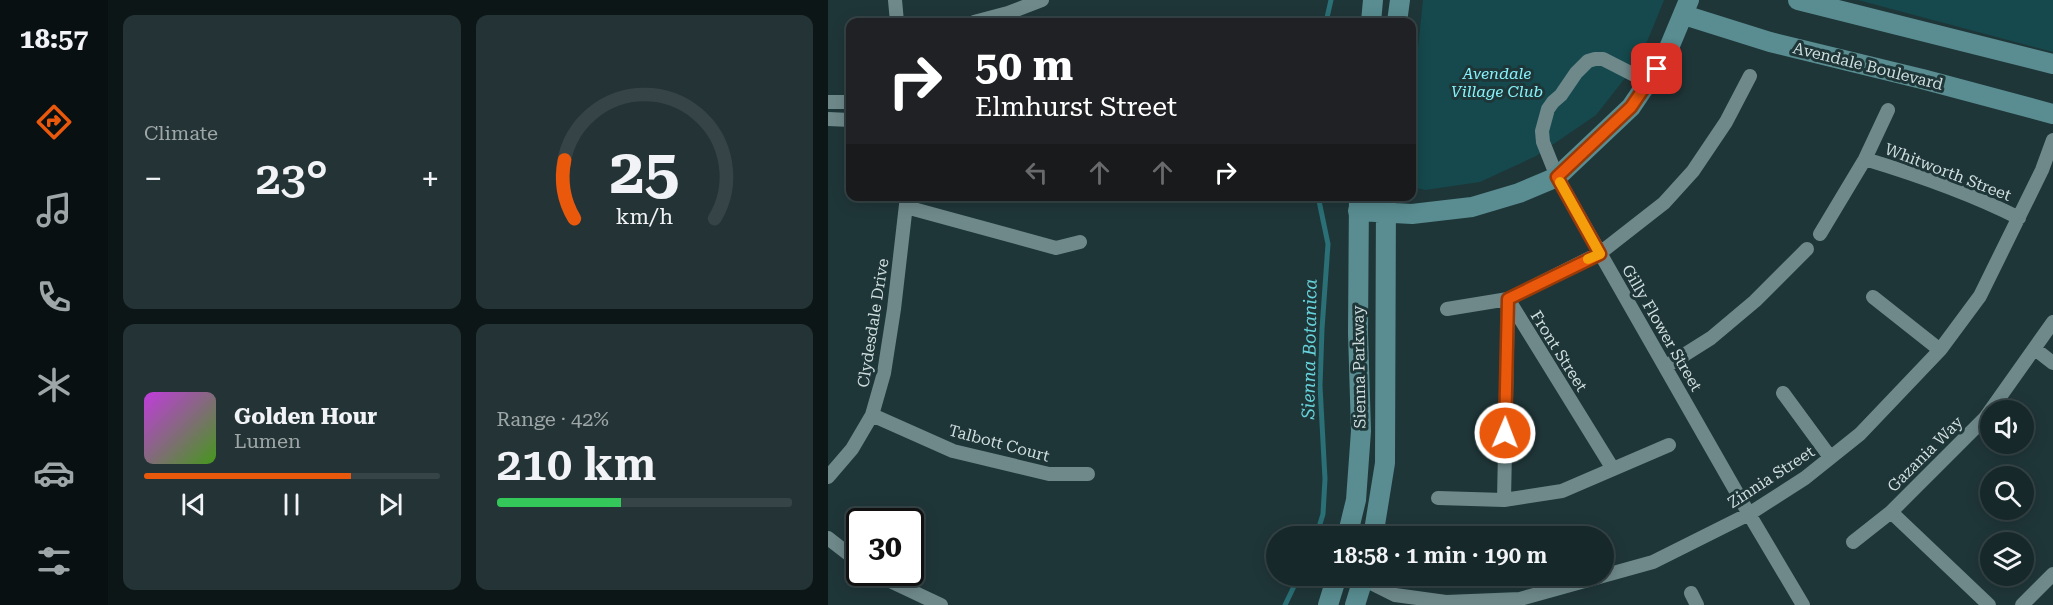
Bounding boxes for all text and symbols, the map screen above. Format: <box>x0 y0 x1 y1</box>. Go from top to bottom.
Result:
text: 18:57 <box>20 23 88 55</box>
street label: Avendale Boulevard <box>1791 38 1945 94</box>
text: 50 m <box>975 41 1073 90</box>
icon: right <box>876 42 954 120</box>
pin <box>1631 43 1682 94</box>
icon: arrive <box>1640 52 1673 85</box>
park label: Avendale Village Club <box>1451 64 1543 101</box>
text: Elmhurst Street <box>975 91 1177 123</box>
icon: directions <box>33 101 75 143</box>
text: Climate <box>144 121 218 145</box>
text: 25 <box>609 135 679 208</box>
street label: Whitworth Street <box>1882 139 2014 205</box>
text: 23° <box>255 152 328 205</box>
icon: left <box>1020 156 1053 189</box>
icon: ahead <box>1083 156 1116 189</box>
icon: ahead <box>1146 156 1179 189</box>
icon: right <box>1209 156 1242 189</box>
text: − <box>144 159 162 198</box>
text: + <box>421 159 439 198</box>
icon: music <box>33 189 75 231</box>
text: km/h <box>616 204 673 229</box>
street label: Clydesdale Drive <box>853 257 893 389</box>
street label: Gilly Flower Street <box>1618 261 1706 395</box>
icon: phone <box>33 276 75 318</box>
water label: Sienna Botanica <box>1297 279 1321 420</box>
street label: Sienna Parkway <box>1348 305 1370 429</box>
street label: Front Street <box>1527 307 1591 395</box>
icon: climate <box>33 364 75 406</box>
map controls <box>1980 400 2034 586</box>
button: sound <box>1980 400 2034 454</box>
position arrow <box>1473 401 1537 465</box>
text: Golden Hour <box>234 404 377 429</box>
text: Range · 42% <box>497 407 609 431</box>
street label: Gazania Way <box>1883 412 1967 496</box>
street label: Talbott Court <box>946 420 1052 466</box>
text: Lumen <box>234 429 301 453</box>
text: 210 km <box>497 438 656 491</box>
street label: Zinnia Street <box>1724 442 1818 512</box>
icon: car <box>33 452 75 494</box>
button: search <box>1980 466 2034 520</box>
icon: previous <box>177 488 210 521</box>
icon: pause <box>275 488 308 521</box>
icon: next <box>374 488 407 521</box>
speed limit sign: 30 <box>846 508 924 586</box>
button: layers <box>1980 532 2034 586</box>
icon: filters <box>33 540 75 582</box>
text: 18:58 · 1 min · 190 m <box>1333 543 1547 568</box>

